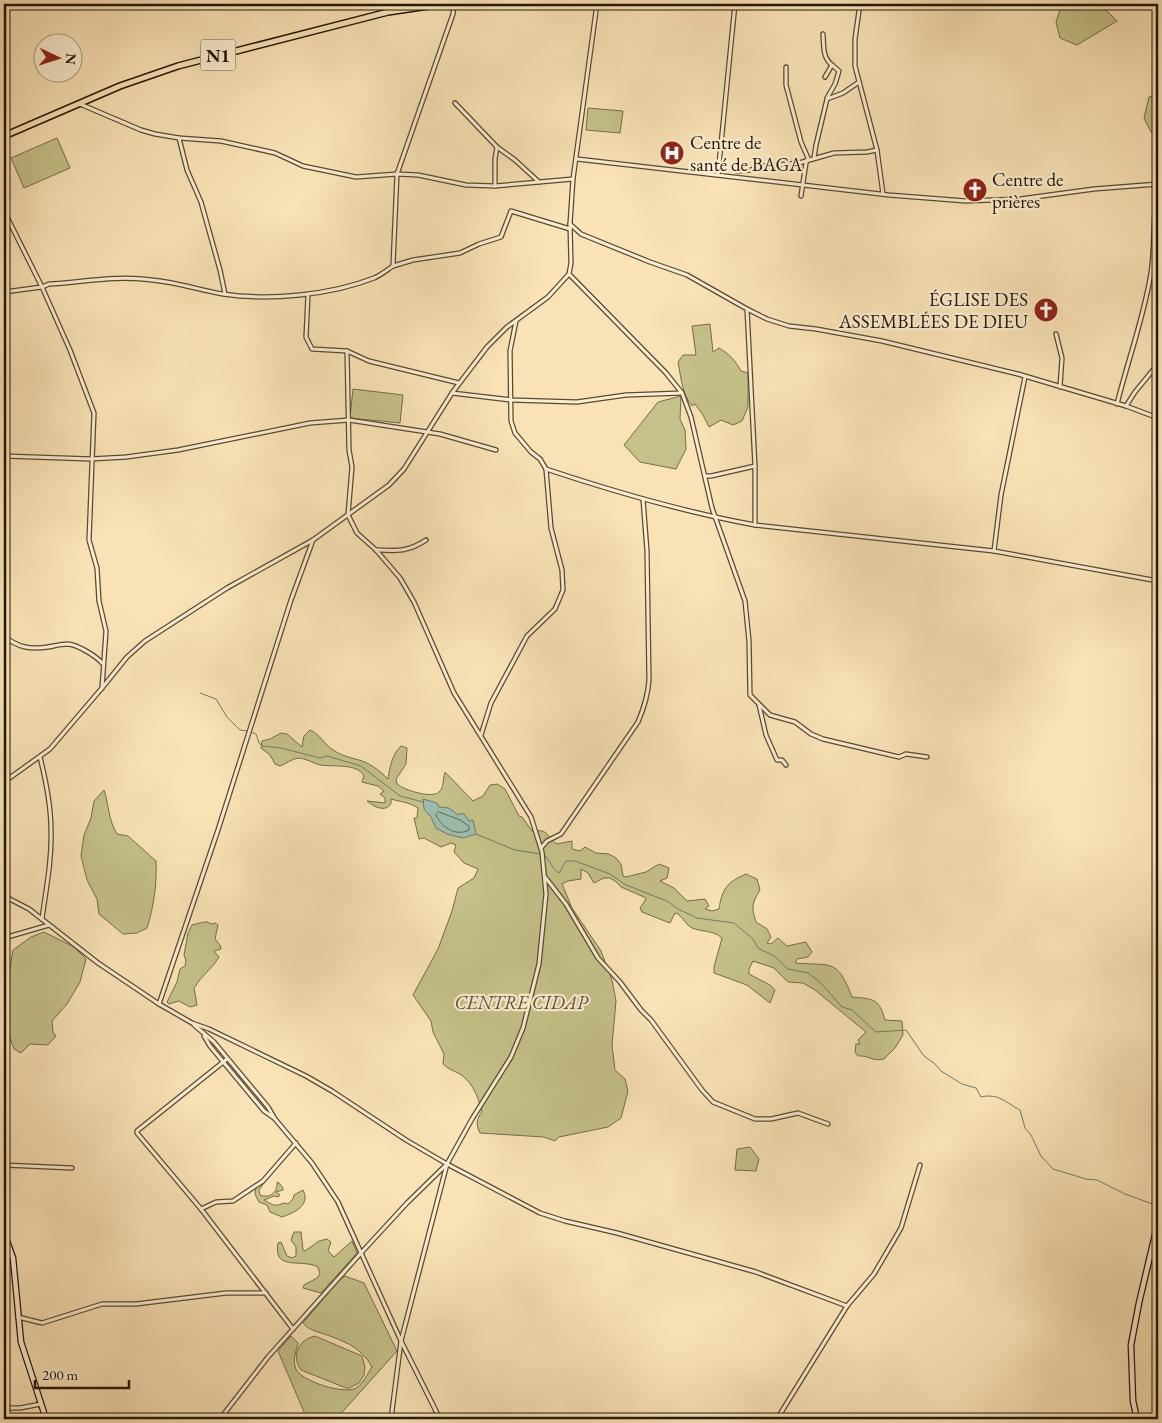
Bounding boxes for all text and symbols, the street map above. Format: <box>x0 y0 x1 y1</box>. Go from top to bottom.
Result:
north arrow <box>32 32 82 82</box>
road number: N1 <box>200 40 236 70</box>
text: N <box>62 53 80 66</box>
place label: Centre de santé de BAGA <box>690 130 803 177</box>
hospital icon: Centre de santé de BAGA <box>659 140 685 166</box>
place label: Centre de prières <box>992 167 1063 214</box>
church icon: Centre de prières <box>962 177 988 203</box>
place label: ÉGLISE DES ASSEMBLÉES DE DIEU <box>838 287 1028 334</box>
church icon: ÉGLISE DES ASSEMBLÉES DE DIEU <box>1033 297 1059 323</box>
park label: CENTRE CIDAP <box>454 990 589 1015</box>
scale bar <box>35 1358 129 1390</box>
text: 200 m <box>42 1365 79 1384</box>

